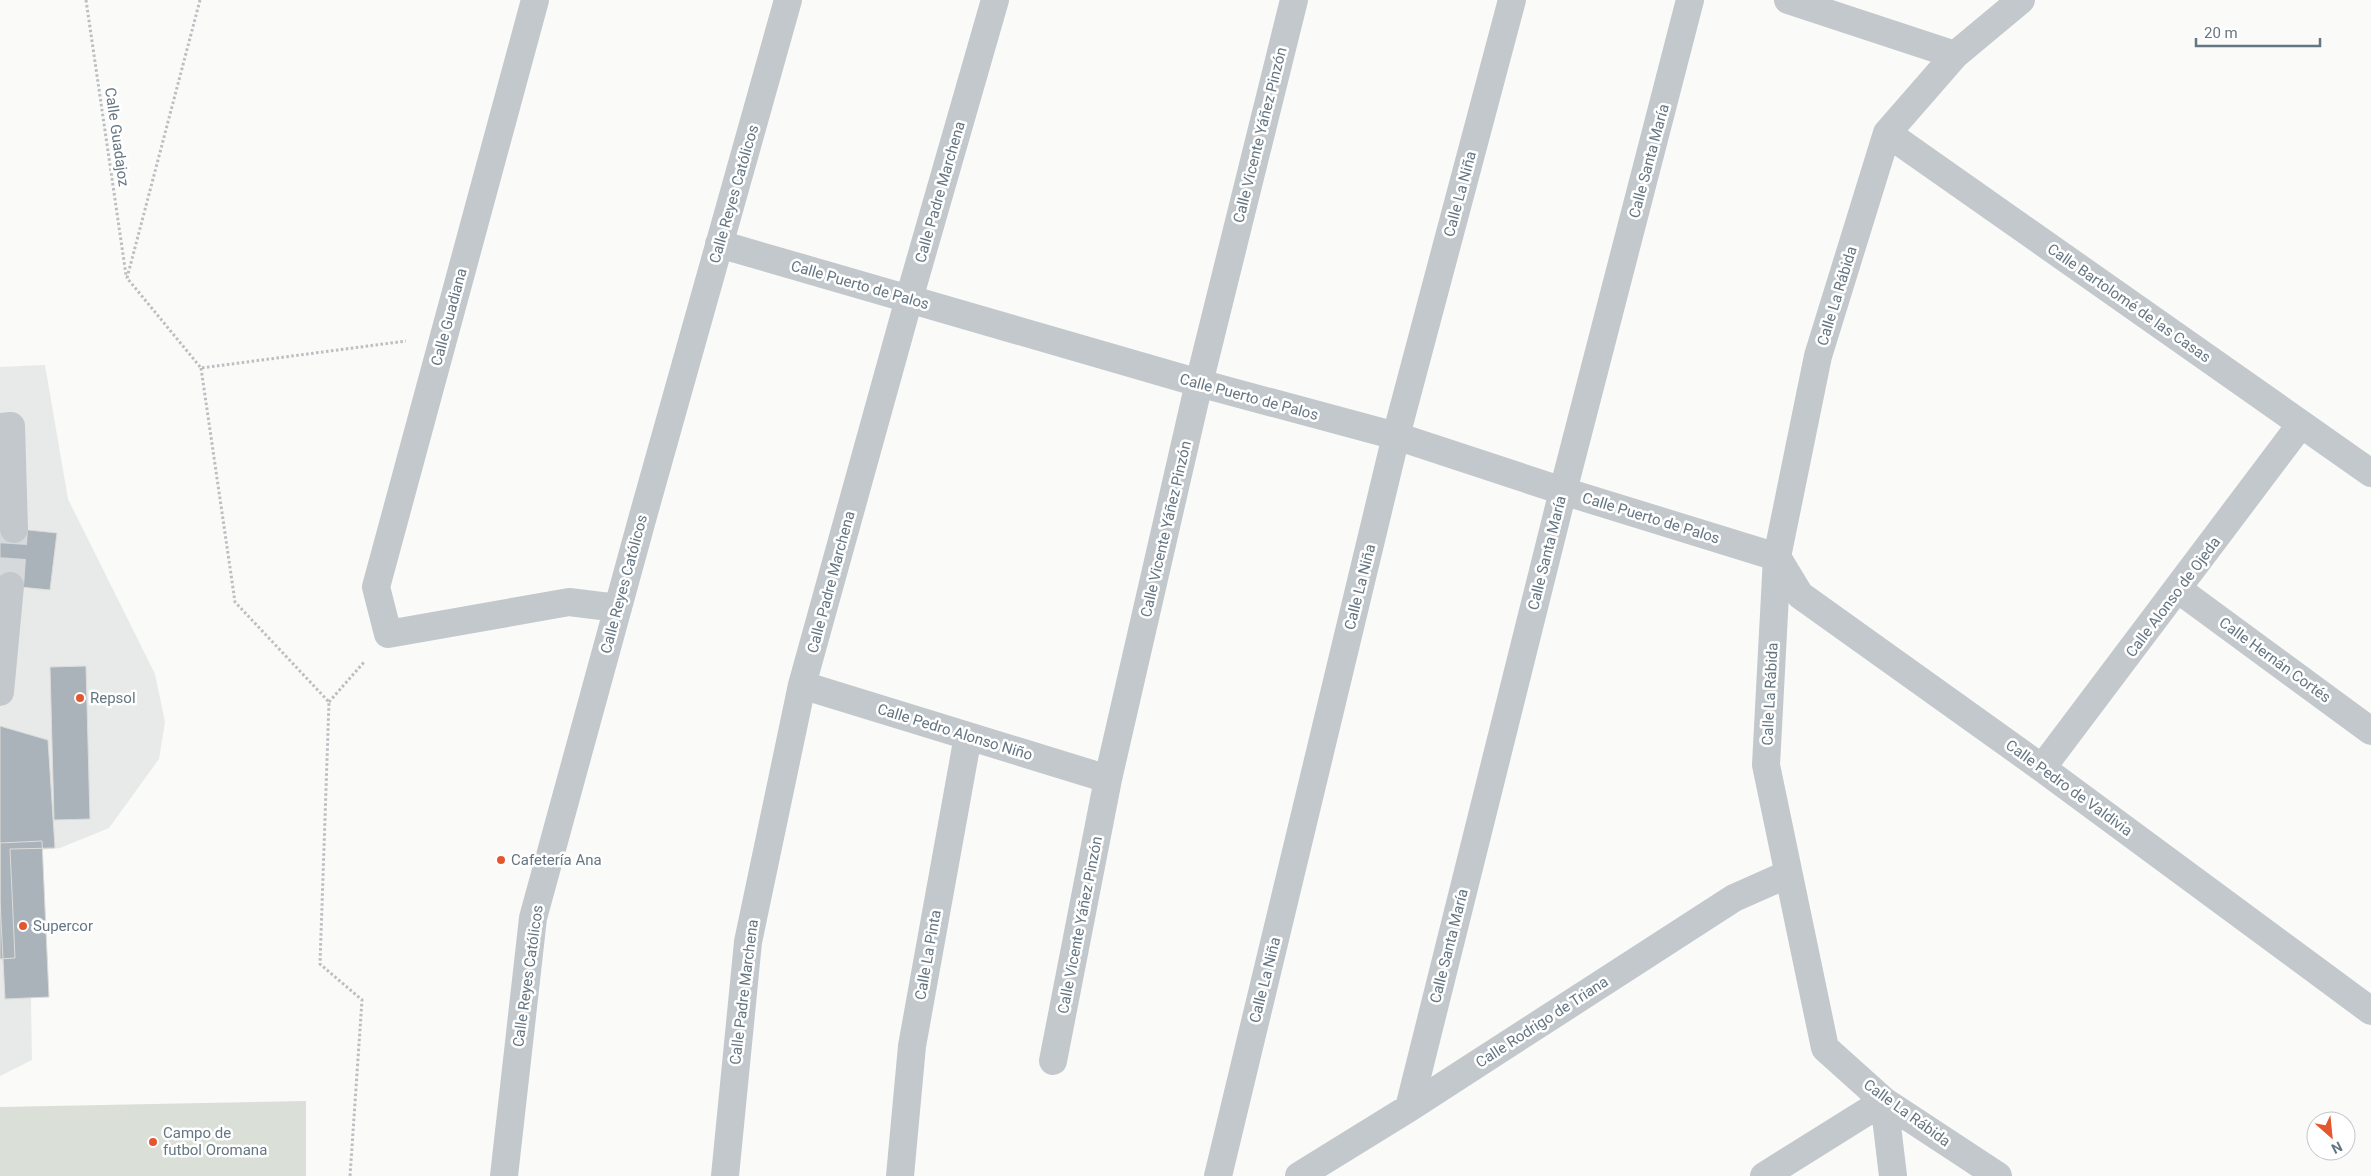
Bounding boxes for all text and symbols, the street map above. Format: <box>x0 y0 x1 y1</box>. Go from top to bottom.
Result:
scale bar <box>2196 15 2320 47</box>
text: 20 m <box>2204 24 2238 42</box>
street label: Calle Vicente Yáñez Pinzón <box>1229 45 1291 225</box>
street label: Calle Guadajoz <box>101 86 133 188</box>
street label: Calle Santa María <box>1625 102 1673 220</box>
street label: Calle Padre Marchena <box>911 119 969 265</box>
street label: Calle Reyes Católicos <box>706 123 762 265</box>
street label: Calle La Niña <box>1440 149 1480 239</box>
street label: Calle Bartolomé de las Casas <box>2044 240 2214 366</box>
street label: Calle La Rábida <box>1813 244 1861 348</box>
street label: Calle Puerto de Palos <box>789 257 931 313</box>
street label: Calle Guadiana <box>427 266 471 368</box>
street label: Calle Puerto de Palos <box>1178 370 1320 424</box>
street label: Calle Vicente Yáñez Pinzón <box>1137 439 1195 619</box>
street label: Calle Puerto de Palos <box>1580 489 1722 547</box>
street label: Calle Santa María <box>1524 494 1570 612</box>
street label: Calle Padre Marchena <box>803 509 859 655</box>
street label: Calle Reyes Católicos <box>597 513 651 655</box>
street label: Calle Alonso de Ojeda <box>2122 533 2224 661</box>
street label: Calle La Niña <box>1341 542 1379 632</box>
street label: Calle Hernán Cortés <box>2216 613 2334 707</box>
street label: Calle La Rábida <box>1758 642 1782 746</box>
place label: Repsol <box>90 689 136 707</box>
marker: Repsol <box>74 692 86 704</box>
street label: Calle Pedro Alonso Niño <box>875 700 1035 764</box>
street label: Calle Pedro de Valdivia <box>2002 736 2136 840</box>
street label: Calle Vicente Yáñez Pinzón <box>1054 835 1106 1015</box>
place label: Cafetería Ana <box>511 851 602 869</box>
marker: Cafetería Ana <box>495 854 507 866</box>
street label: Calle Santa María <box>1426 887 1472 1005</box>
street label: Calle Reyes Católicos <box>509 904 547 1048</box>
street label: Calle La Pinta <box>911 908 945 1002</box>
place label: Supercor <box>33 917 93 935</box>
street label: Calle Padre Marchena <box>726 918 762 1066</box>
marker: Supercor <box>17 920 29 932</box>
street label: Calle La Niña <box>1246 935 1284 1025</box>
street label: Calle Rodrigo de Triana <box>1472 972 1612 1072</box>
street label: Calle La Rábida <box>1860 1075 1954 1151</box>
north arrow <box>2306 1111 2356 1161</box>
place label: Campo de futbol Oromana <box>163 1124 267 1159</box>
marker: Campo de futbol Oromana <box>147 1136 159 1148</box>
text: N <box>2329 1138 2345 1157</box>

